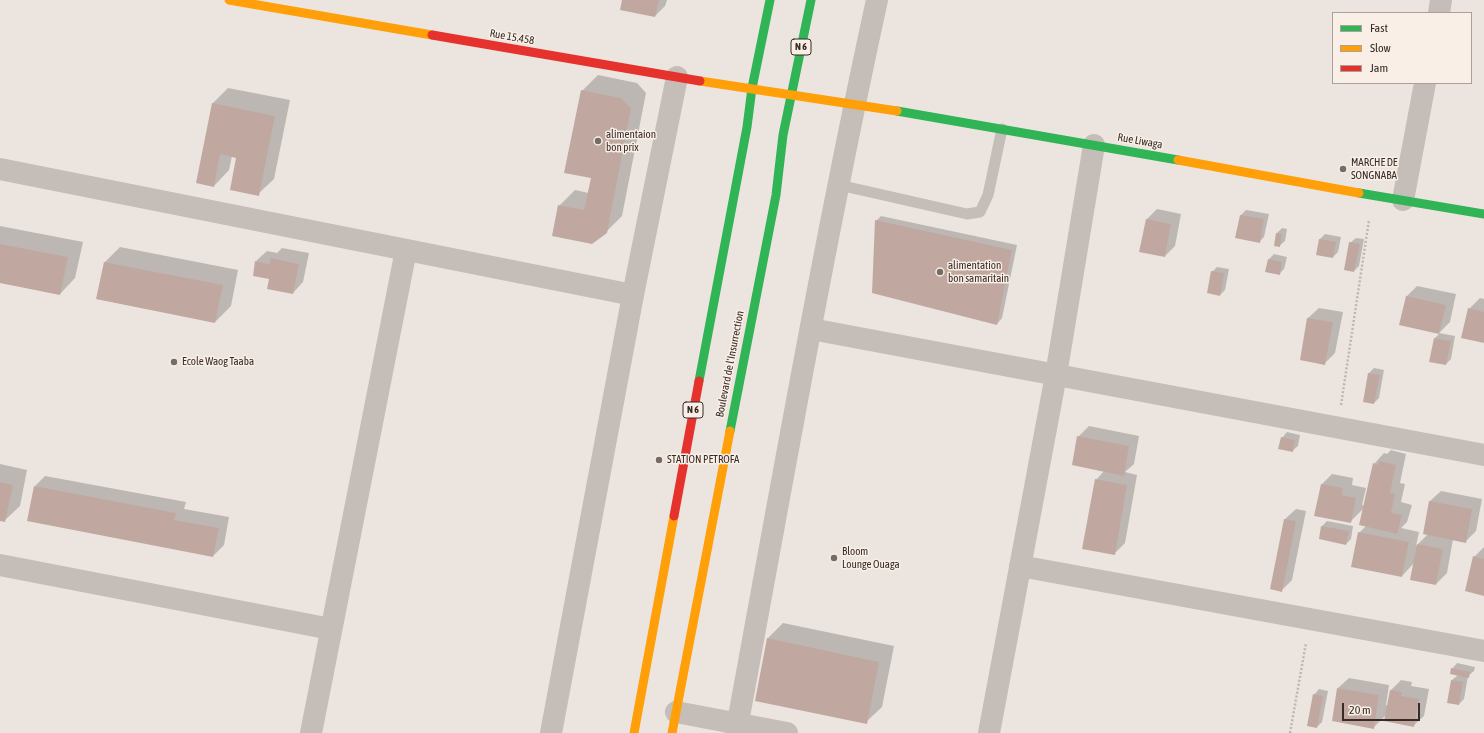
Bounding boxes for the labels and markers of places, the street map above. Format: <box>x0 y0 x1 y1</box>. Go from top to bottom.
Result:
place label: alimentaion bon prix <box>606 128 656 154</box>
marker: alimentaion bon prix <box>593 136 603 146</box>
place label: MARCHE DE SONGNABA <box>1351 156 1398 182</box>
marker: MARCHE DE SONGNABA <box>1338 164 1348 174</box>
place label: alimentation bon samaritain <box>948 259 1009 285</box>
marker: alimentation bon samaritain <box>935 267 945 277</box>
place label: Ecole Waog Taaba <box>182 355 254 369</box>
marker: Ecole Waog Taaba <box>169 357 179 367</box>
place label: STATION PETROFA <box>667 453 739 467</box>
marker: STATION PETROFA <box>654 455 664 465</box>
place label: Bloom Lounge Ouaga <box>842 545 900 571</box>
marker: Bloom Lounge Ouaga <box>829 553 839 563</box>

